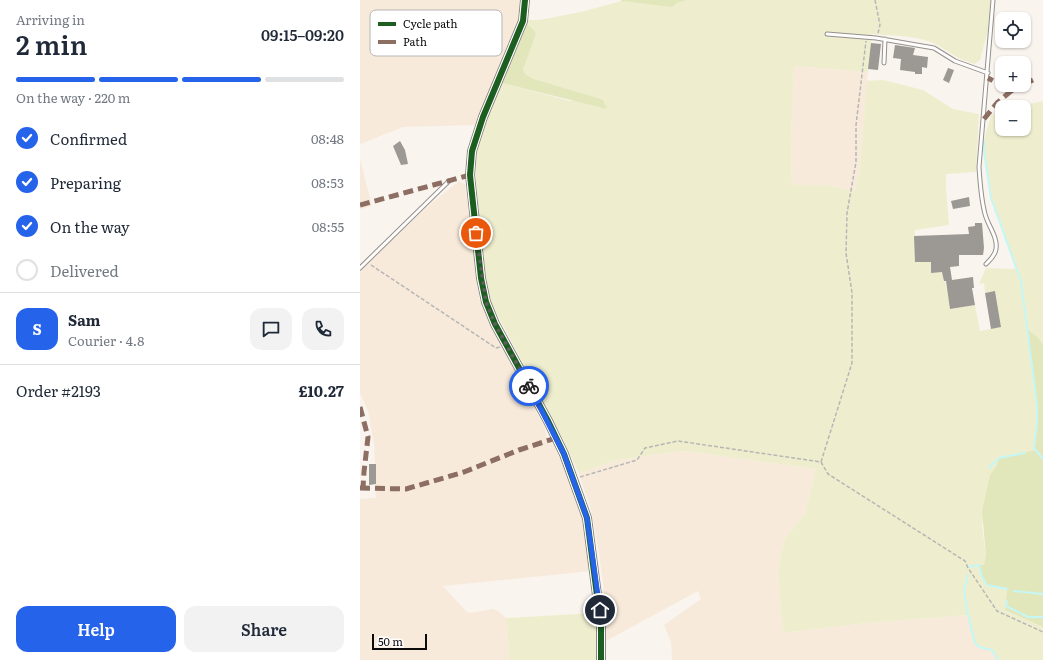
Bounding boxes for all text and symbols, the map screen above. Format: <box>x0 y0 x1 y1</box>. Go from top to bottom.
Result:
text: Arriving in <box>16 10 85 29</box>
legend <box>370 10 502 56</box>
map controls <box>995 12 1031 136</box>
button: locate <box>995 12 1031 48</box>
text: Cycle path <box>403 15 458 31</box>
text: 09:15–09:20 <box>261 23 344 46</box>
text: 2 min <box>16 24 87 63</box>
text: Path <box>403 33 427 49</box>
button: + <box>995 56 1031 92</box>
text: On the way · 220 m <box>16 88 130 107</box>
button: − <box>995 100 1031 136</box>
icon: check <box>16 127 38 149</box>
text: Confirmed <box>50 127 127 150</box>
text: 08:48 <box>311 129 344 148</box>
icon: check <box>16 171 38 193</box>
text: Preparing <box>50 171 121 194</box>
text: 08:53 <box>311 173 344 192</box>
icon: check <box>16 215 38 237</box>
text: On the way <box>50 215 130 238</box>
pin <box>459 216 493 250</box>
text: 08:55 <box>312 217 344 236</box>
icon: bag <box>465 222 487 244</box>
text: Delivered <box>50 259 119 282</box>
text: Sam <box>68 308 101 331</box>
button: chat <box>250 308 292 350</box>
button: phone <box>302 308 344 350</box>
text: S <box>32 317 42 340</box>
text: Courier · 4.8 <box>68 331 144 350</box>
courier <box>509 366 549 406</box>
icon: bike <box>518 375 540 397</box>
text: Order #2193 <box>16 379 101 402</box>
text: £10.27 <box>299 379 344 402</box>
pin <box>583 593 617 627</box>
icon: home <box>589 599 611 621</box>
button: Help <box>16 606 176 652</box>
button: Share <box>184 606 344 652</box>
scale bar <box>372 632 427 651</box>
text: 50 m <box>378 633 403 649</box>

